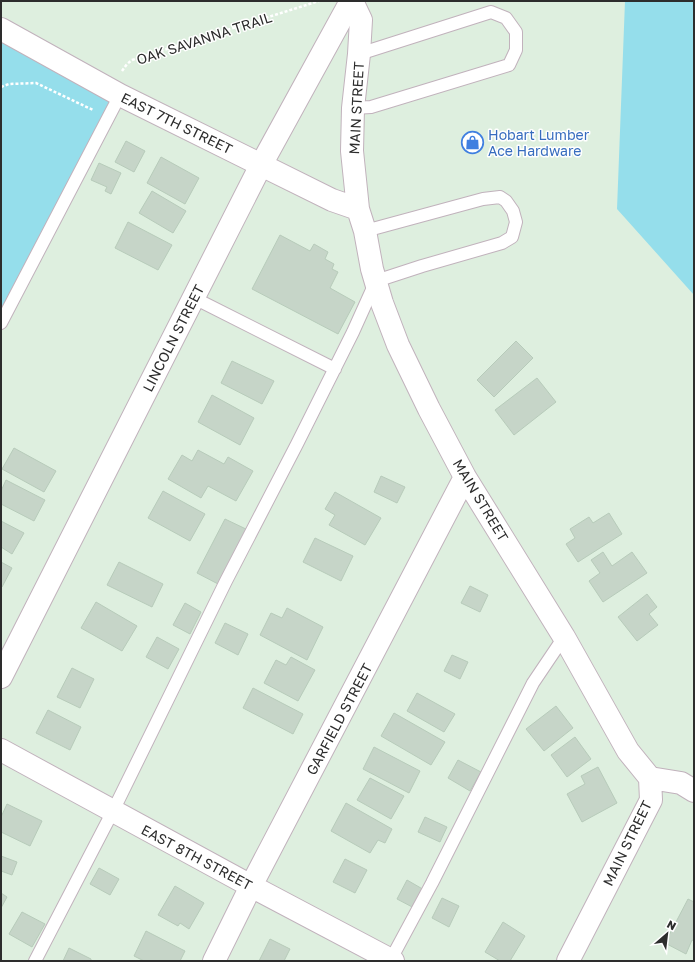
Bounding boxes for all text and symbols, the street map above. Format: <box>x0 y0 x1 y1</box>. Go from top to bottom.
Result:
street label: OAK SAVANNA TRAIL <box>134 8 274 68</box>
street label: MAIN STREET <box>345 61 367 155</box>
street label: EAST 7TH STREET <box>118 89 236 158</box>
place label: Hobart Lumber Ace Hardware <box>488 126 590 159</box>
shop icon: Hobart Lumber Ace Hardware <box>459 129 485 155</box>
street label: LINCOLN STREET <box>139 281 207 394</box>
street label: MAIN STREET <box>450 456 512 544</box>
street label: GARFIELD STREET <box>302 660 376 778</box>
street label: MAIN STREET <box>599 797 655 888</box>
street label: EAST 8TH STREET <box>139 821 256 894</box>
north arrow <box>647 914 687 954</box>
text: N <box>665 917 679 932</box>

